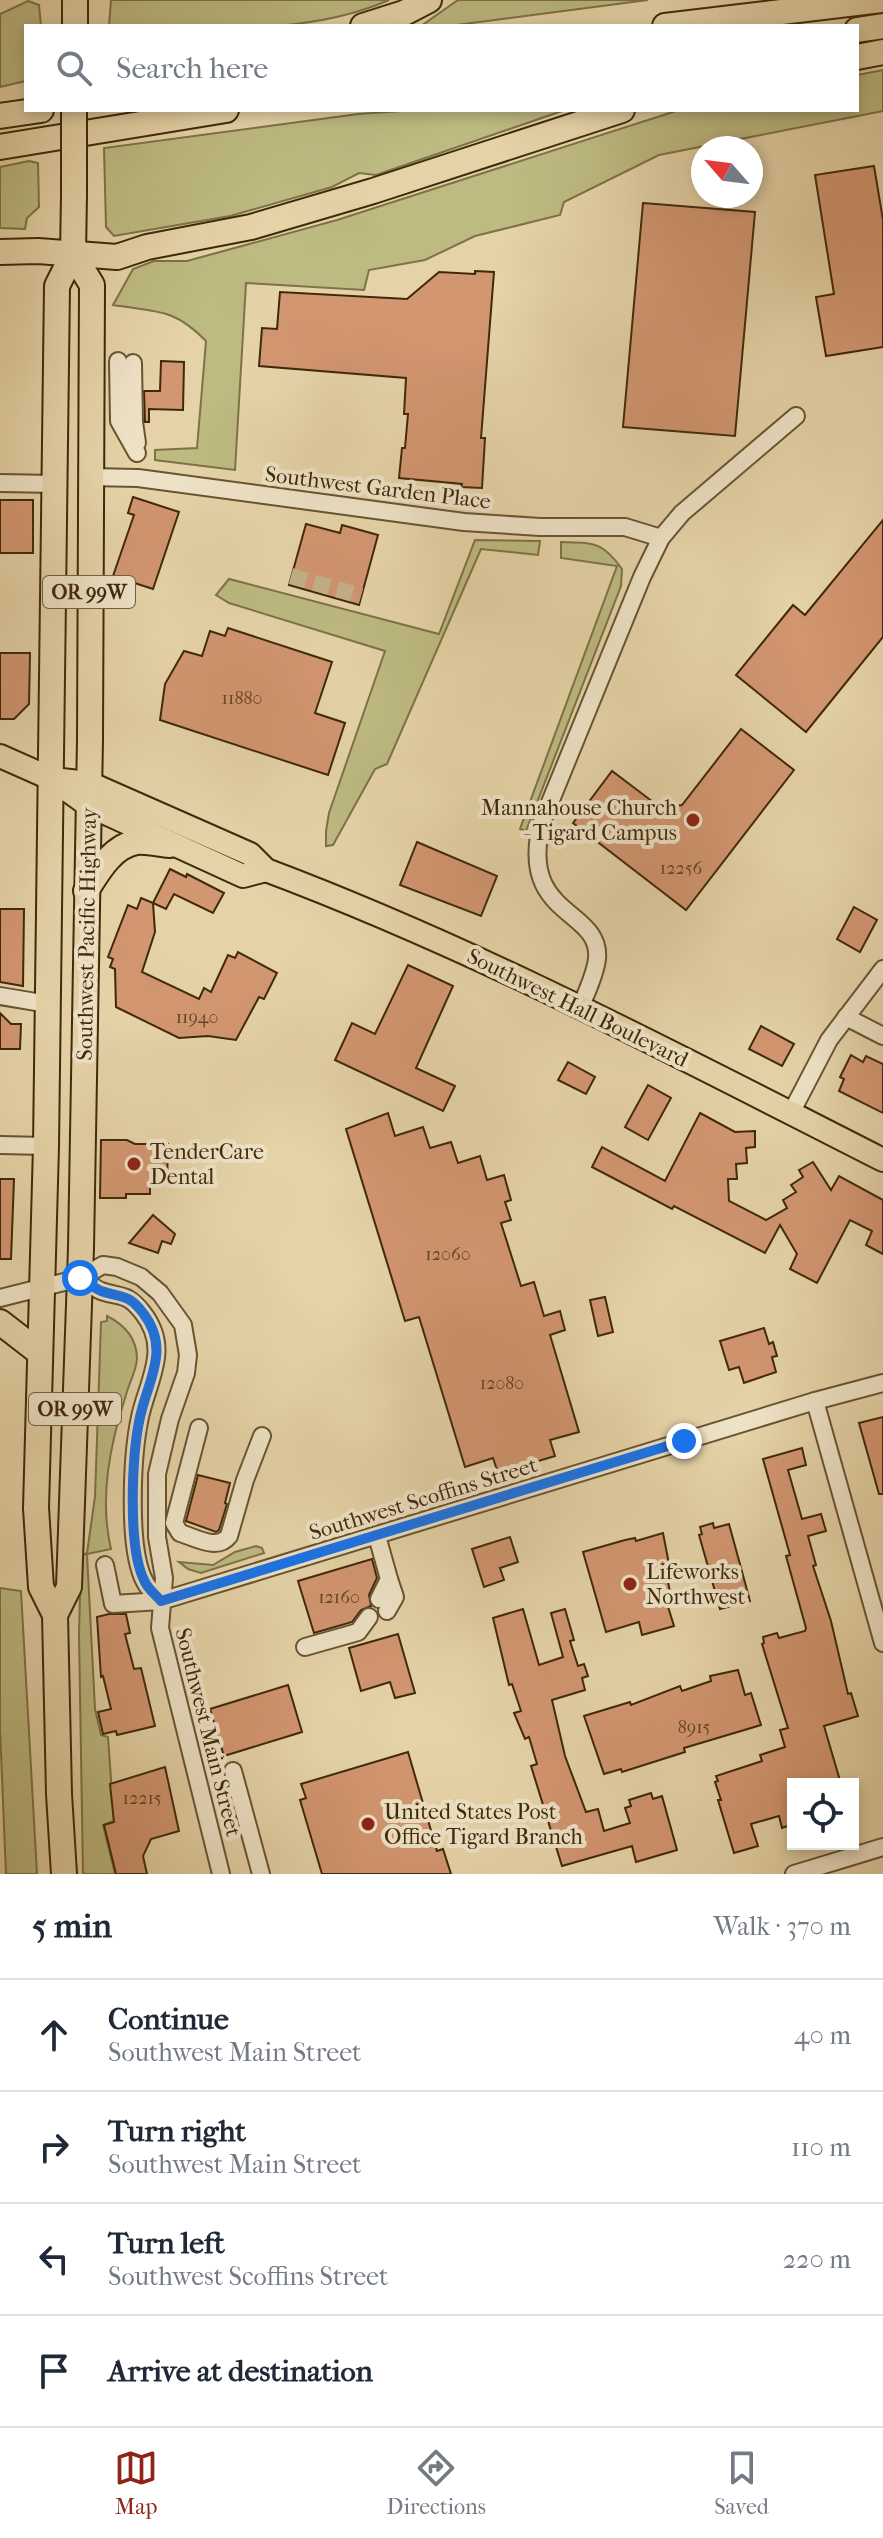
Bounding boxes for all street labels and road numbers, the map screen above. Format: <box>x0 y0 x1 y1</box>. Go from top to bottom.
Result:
street label: Southwest Garden Place <box>264 461 492 515</box>
road number: OR 99W <box>43 576 135 608</box>
street label: Southwest Pacific Highway <box>72 806 102 1061</box>
street label: Southwest Hall Boulevard <box>463 943 693 1073</box>
road number: OR 99W <box>29 1393 121 1425</box>
street label: Southwest Scoffins Street <box>306 1452 541 1546</box>
street label: Southwest Main Street <box>169 1625 247 1840</box>

